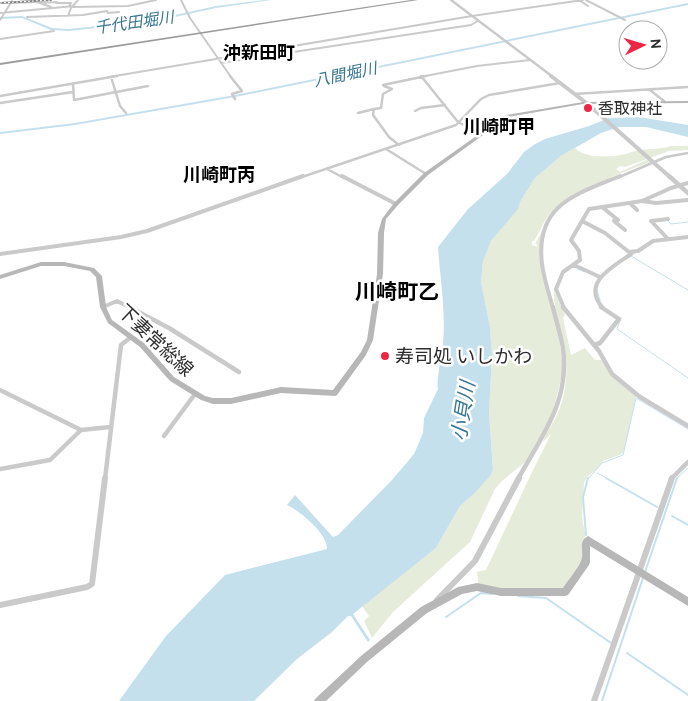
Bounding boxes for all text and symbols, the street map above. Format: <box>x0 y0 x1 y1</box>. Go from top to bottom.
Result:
water label: 千代田堀川 <box>93 7 177 37</box>
north arrow <box>618 20 668 70</box>
text: N <box>647 38 665 50</box>
district label: 沖新田町 <box>223 42 295 64</box>
water label: 八間堀川 <box>312 58 380 90</box>
place label: 香取神社 <box>598 99 662 118</box>
marker: 香取神社 <box>582 102 594 114</box>
district label: 川崎町甲 <box>463 116 535 138</box>
district label: 川崎町丙 <box>183 164 255 186</box>
district label: 川崎町乙 <box>355 279 439 304</box>
street label: 下妻常総線 <box>113 300 198 381</box>
place label: 寿司処 いしかわ <box>395 345 532 368</box>
marker: 寿司処 いしかわ <box>379 350 391 362</box>
water label: 小貝川 <box>446 378 480 443</box>

